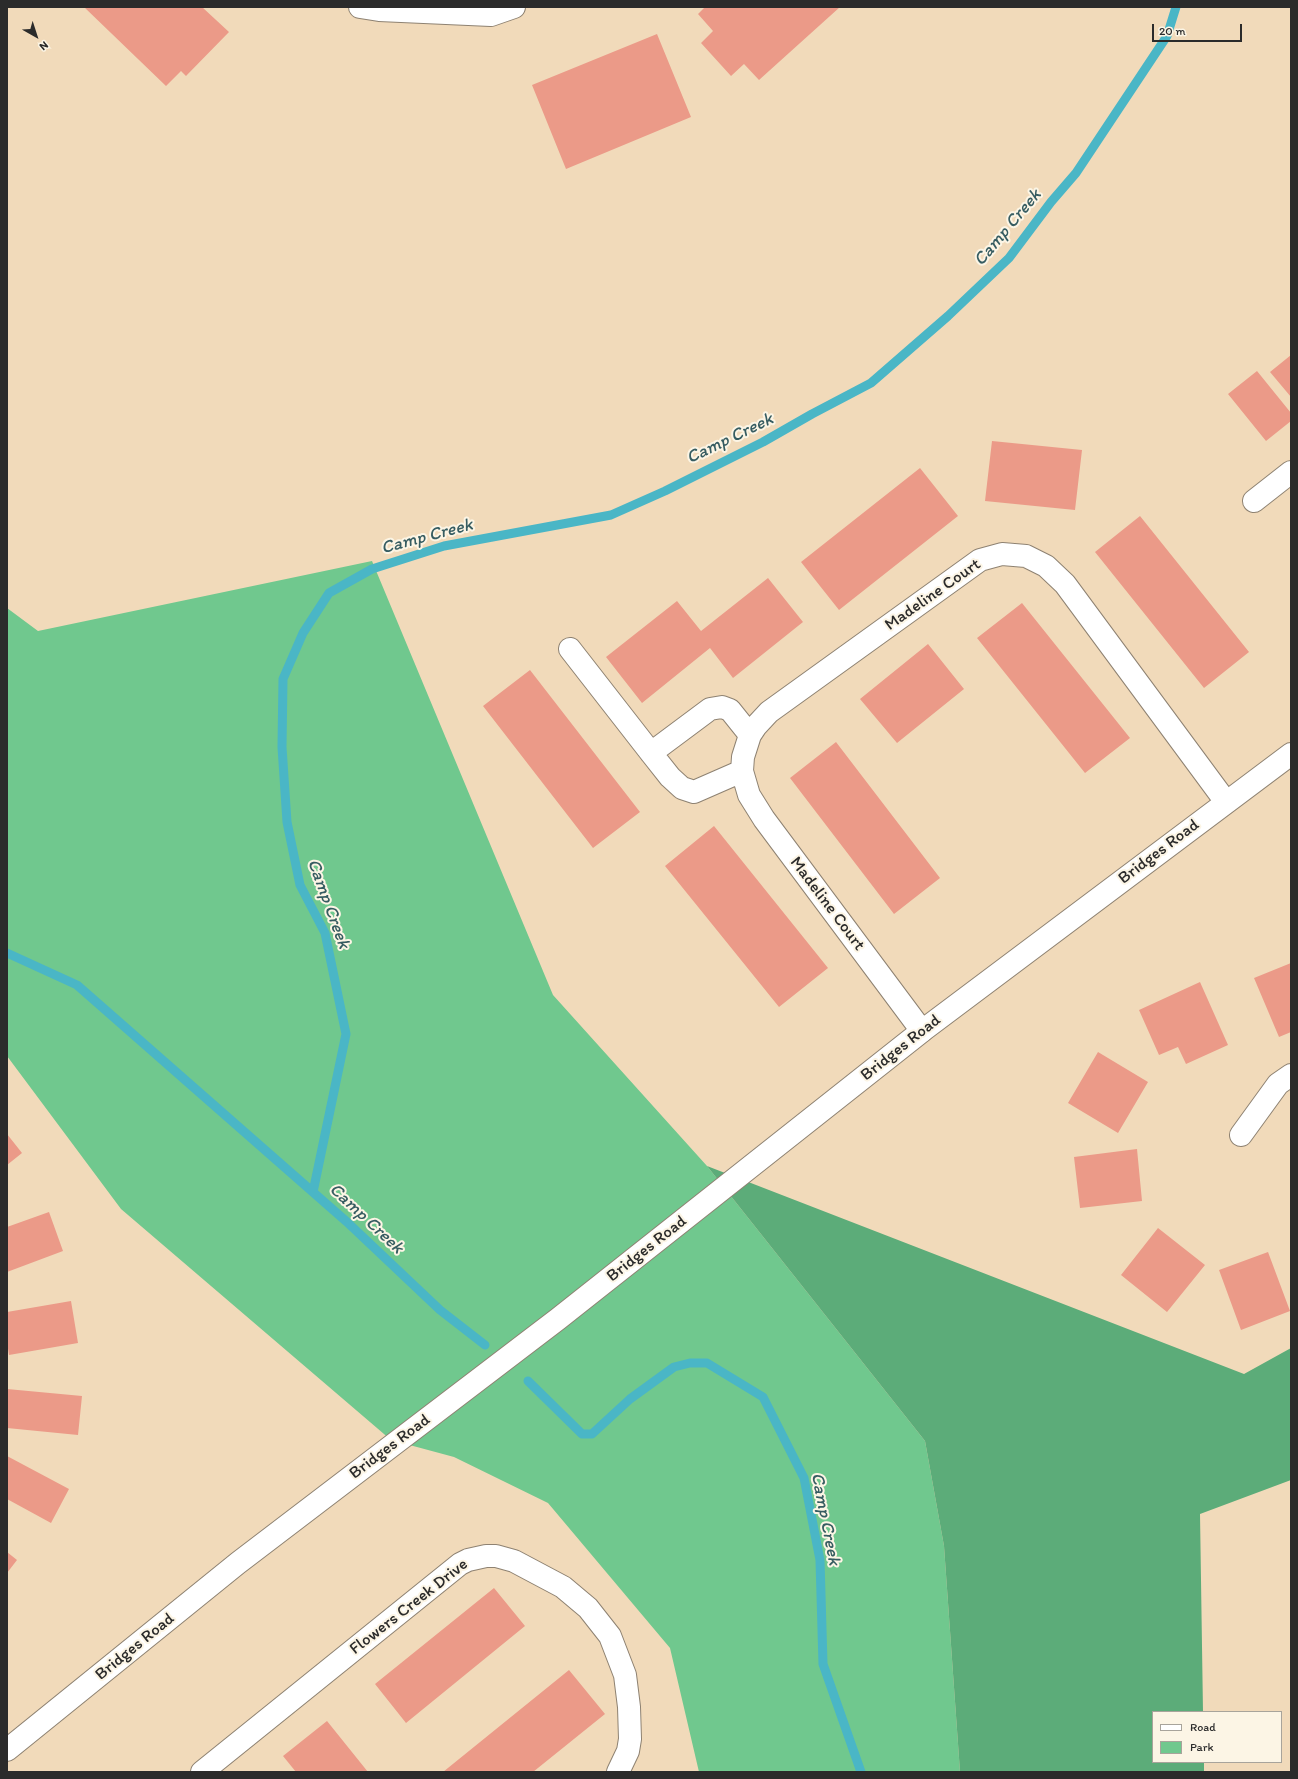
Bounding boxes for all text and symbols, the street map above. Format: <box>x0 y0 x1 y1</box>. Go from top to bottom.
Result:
north arrow <box>16 16 56 56</box>
scale bar <box>1154 16 1244 42</box>
text: 20 m <box>1159 24 1186 38</box>
text: N <box>37 38 51 53</box>
water label: Camp Creek <box>970 185 1046 271</box>
water label: Camp Creek <box>683 409 777 469</box>
water label: Camp Creek <box>379 514 475 560</box>
street label: Madeline Court <box>881 554 985 636</box>
street label: Bridges Road <box>1115 815 1203 889</box>
street label: Madeline Court <box>785 853 869 955</box>
water label: Camp Creek <box>302 856 354 952</box>
street label: Bridges Road <box>857 1010 945 1086</box>
water label: Camp Creek <box>324 1179 408 1259</box>
street label: Bridges Road <box>603 1211 691 1287</box>
street label: Bridges Road <box>346 1410 434 1484</box>
water label: Camp Creek <box>805 1471 845 1567</box>
street label: Flowers Creek Drive <box>346 1554 472 1660</box>
street label: Bridges Road <box>91 1609 179 1685</box>
legend <box>1152 1711 1282 1763</box>
text: Road <box>1190 1720 1216 1734</box>
text: Park <box>1190 1740 1214 1754</box>

